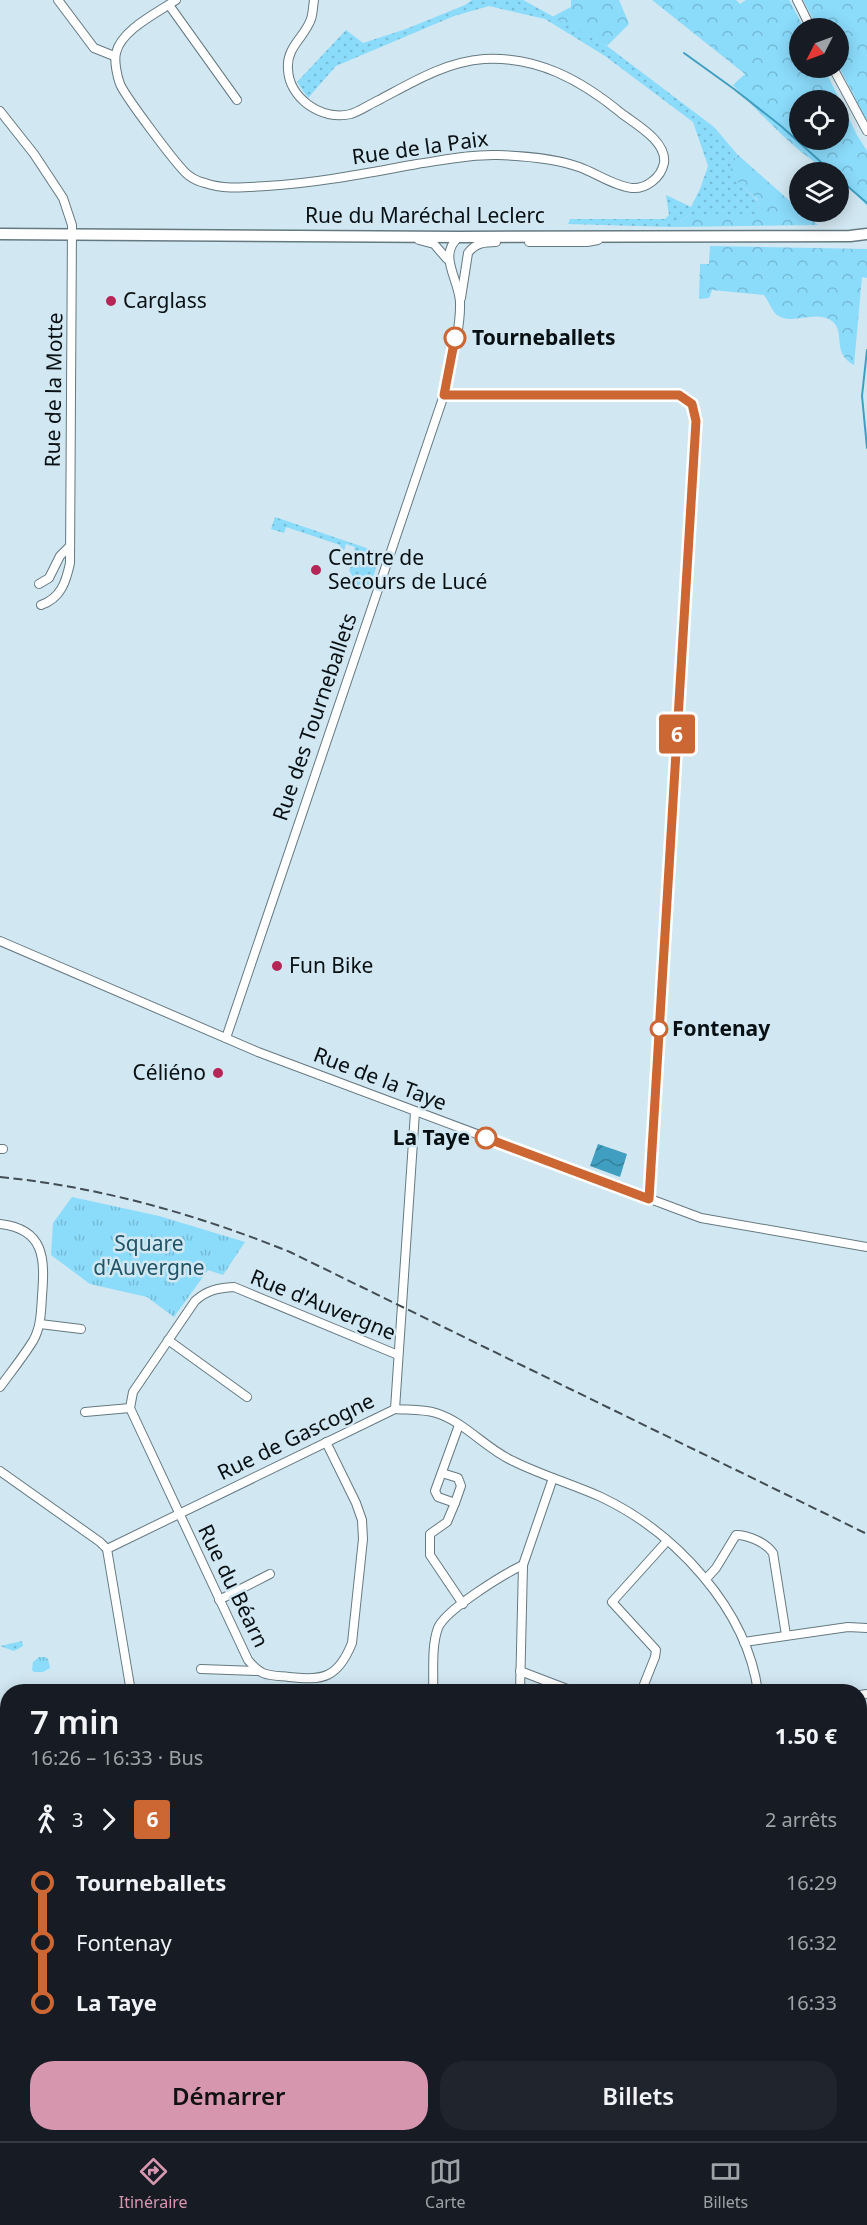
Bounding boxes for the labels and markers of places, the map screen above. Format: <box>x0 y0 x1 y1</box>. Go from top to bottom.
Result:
place label: Carglass <box>123 286 207 314</box>
marker: Carglass <box>104 294 118 308</box>
place label: Tourneballets <box>472 323 616 351</box>
marker: Tourneballets <box>444 327 466 349</box>
place label: Centre de Secours de Lucé <box>328 543 487 595</box>
marker: Centre de Secours de Lucé <box>309 563 323 577</box>
place label: Fun Bike <box>289 951 373 979</box>
marker: Fun Bike <box>270 959 284 973</box>
place label: Fontenay <box>672 1014 770 1042</box>
marker: Fontenay <box>650 1020 668 1038</box>
place label: Céliéno <box>133 1058 206 1086</box>
marker: Céliéno <box>211 1066 225 1080</box>
place label: La Taye <box>393 1123 470 1151</box>
marker: La Taye <box>475 1127 497 1149</box>

